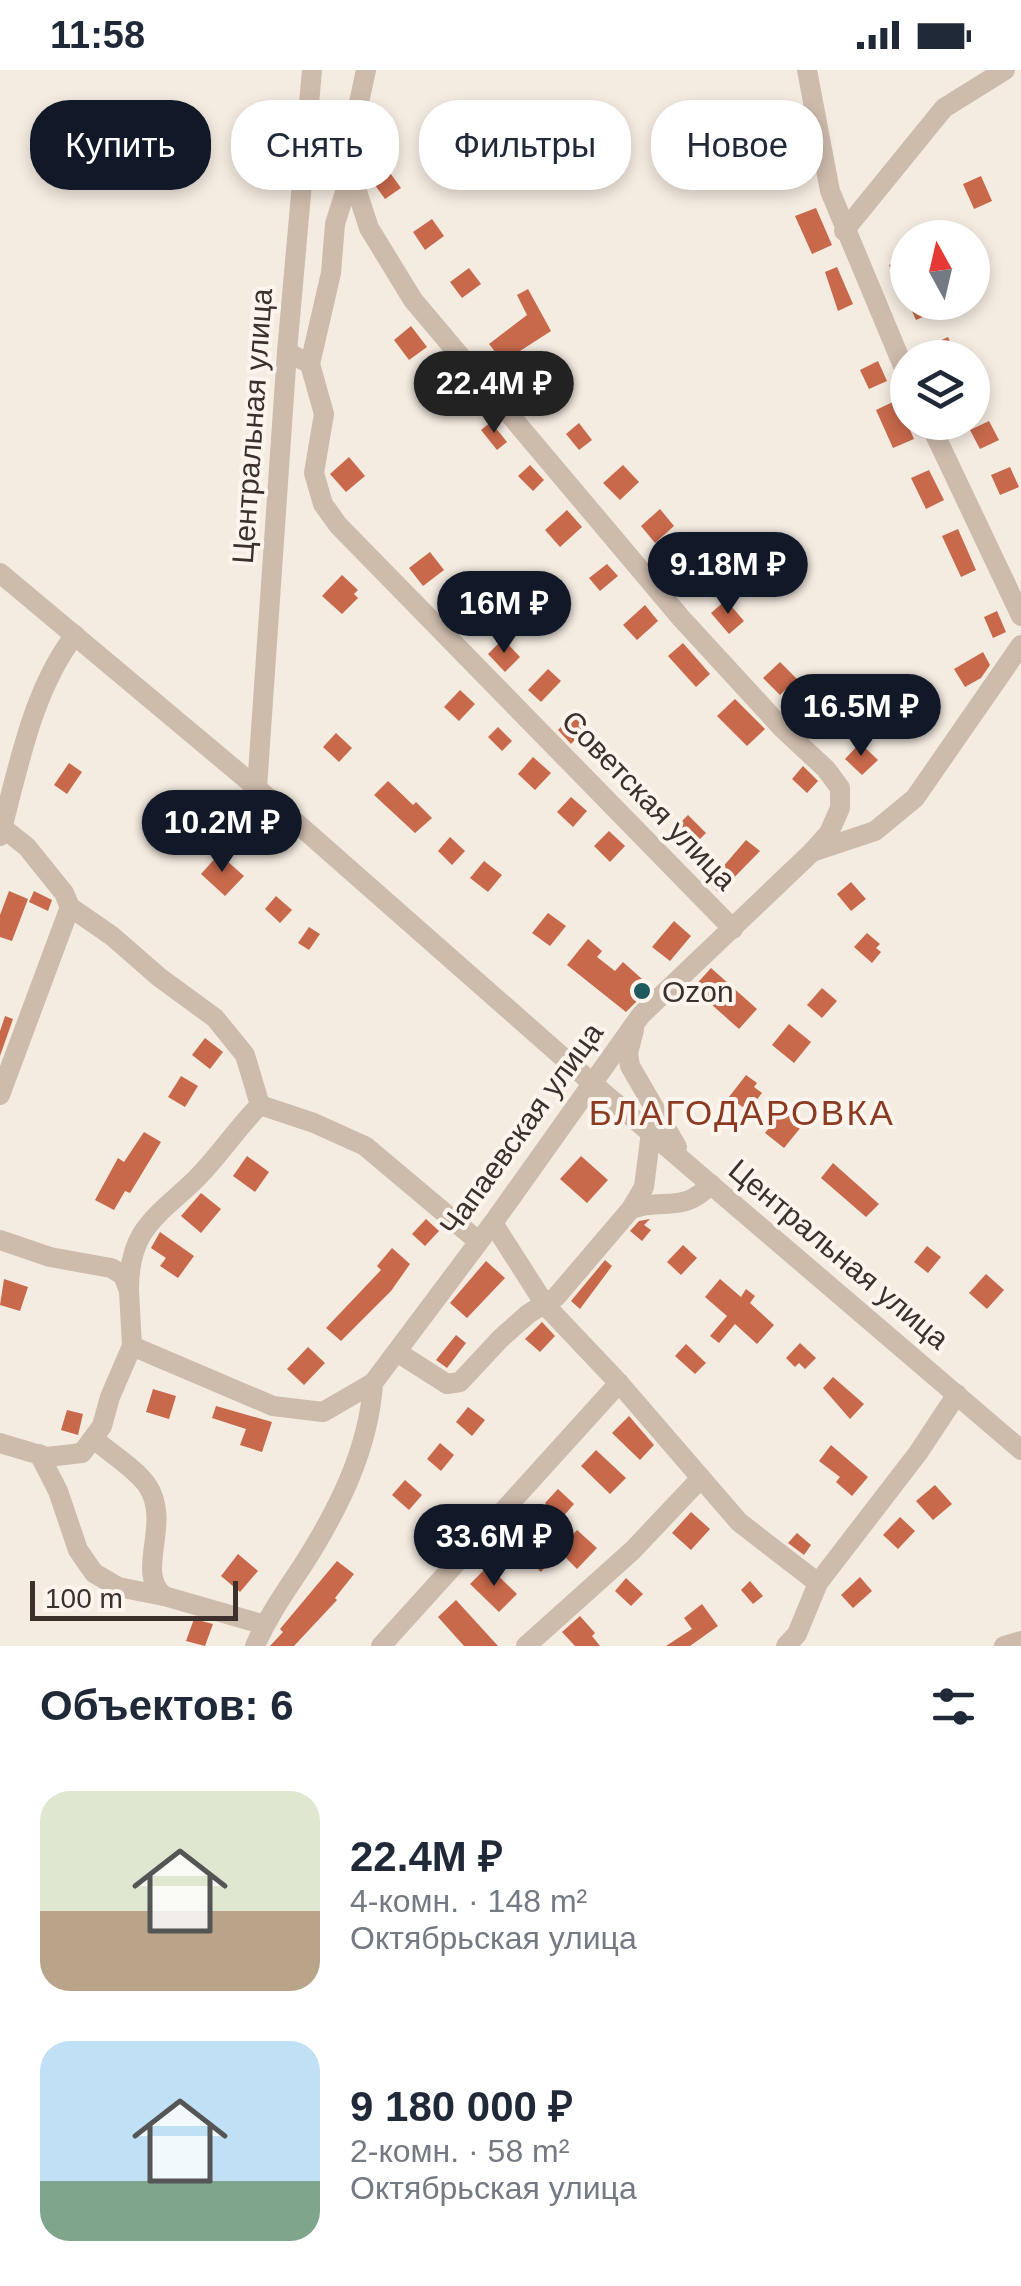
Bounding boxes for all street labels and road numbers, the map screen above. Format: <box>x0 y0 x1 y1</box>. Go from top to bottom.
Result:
street label: Центральная улица <box>226 287 278 565</box>
street label: Советская улица <box>555 704 743 896</box>
street label: Чапаевская улица <box>433 1016 609 1242</box>
street label: Центральная улица <box>723 1153 956 1356</box>

